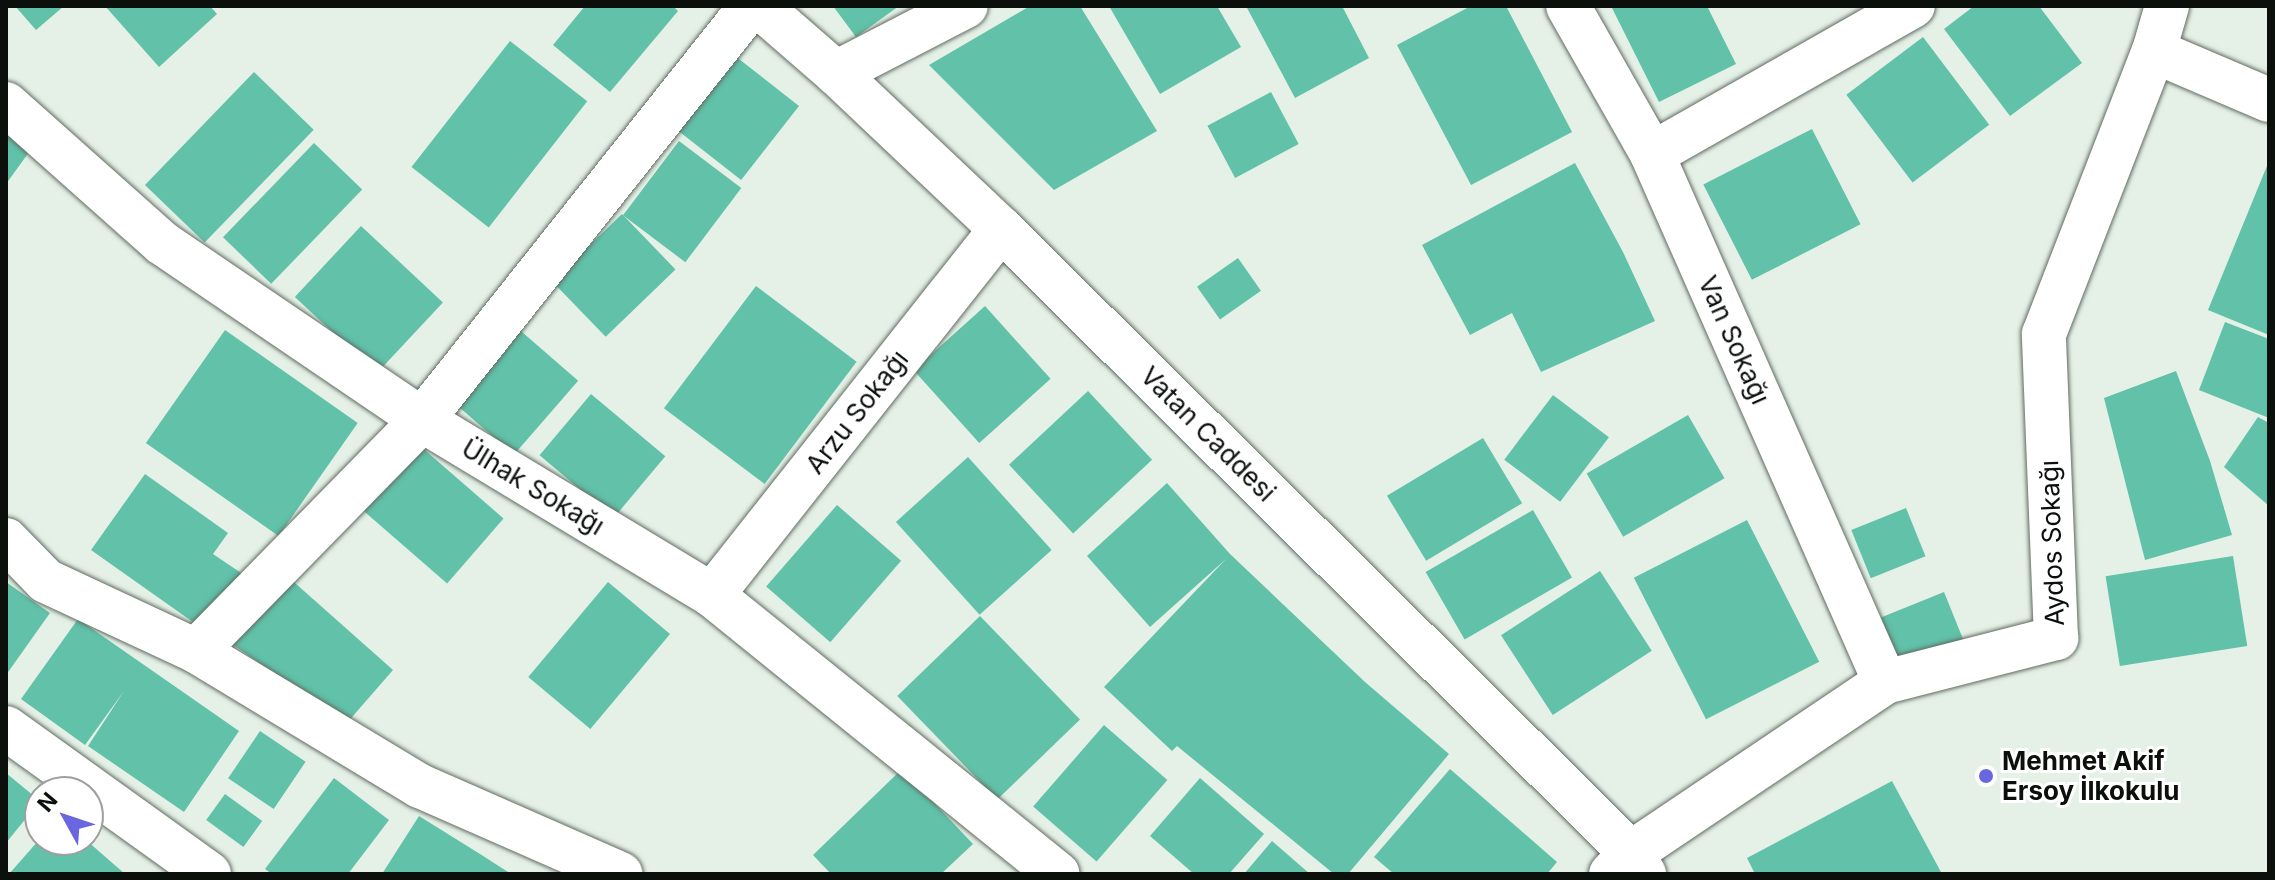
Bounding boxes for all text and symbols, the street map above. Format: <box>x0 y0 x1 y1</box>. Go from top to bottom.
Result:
street label: Van Sokağı <box>1692 271 1776 409</box>
street label: Arzu Sokağı <box>799 344 915 480</box>
street label: Vatan Caddesi <box>1134 360 1282 508</box>
street label: Ülhak Sokağı <box>456 432 610 542</box>
street label: Aydos Sokağı <box>2034 459 2070 627</box>
place label: Mehmet Akif Ersoy İlkokulu <box>2002 745 2180 806</box>
marker: Mehmet Akif Ersoy İlkokulu <box>1977 767 1995 785</box>
north arrow <box>24 776 104 856</box>
text: N <box>32 787 62 817</box>

